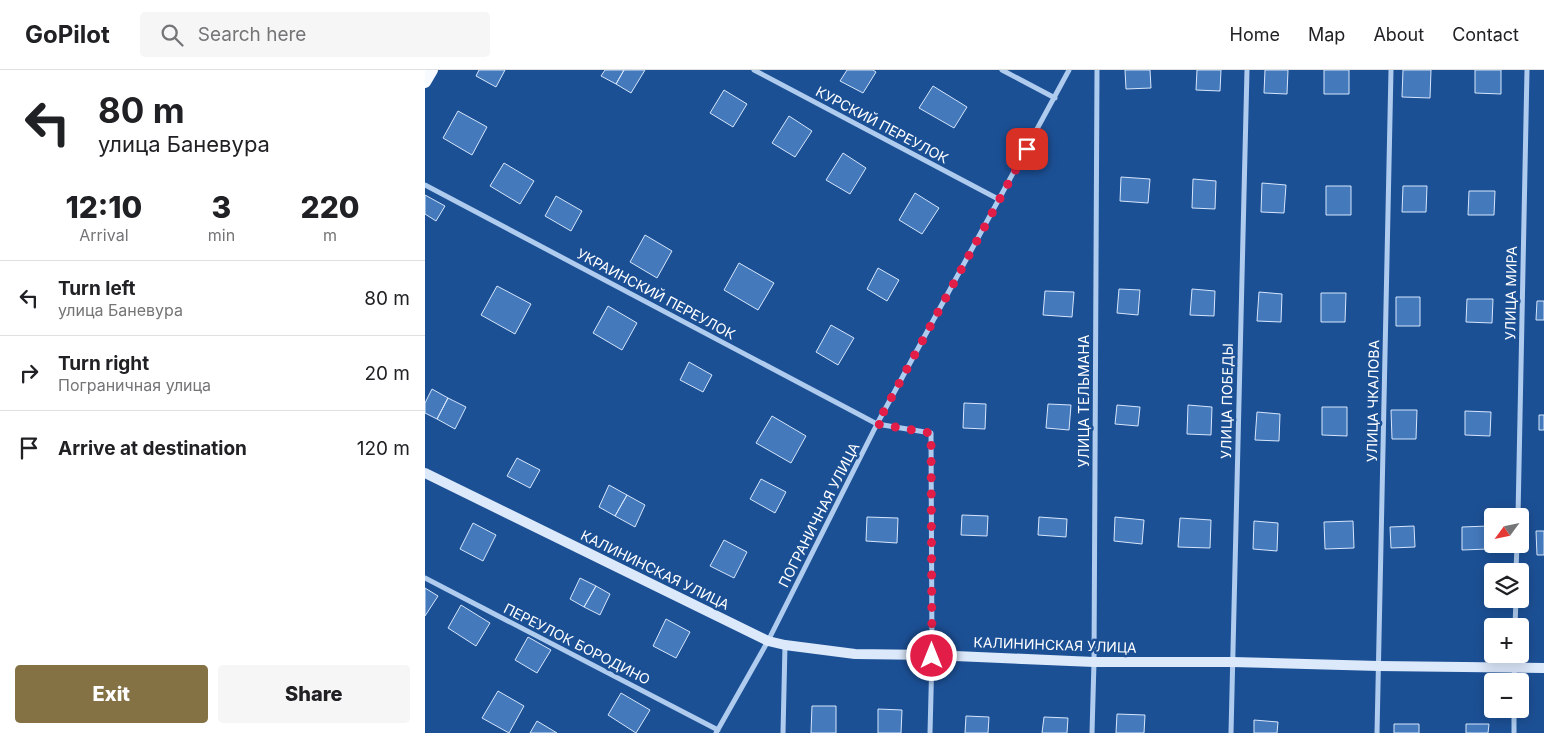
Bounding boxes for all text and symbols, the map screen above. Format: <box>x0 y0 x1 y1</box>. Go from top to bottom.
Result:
search box <box>140 12 490 57</box>
text: GoPilot <box>25 20 110 49</box>
icon: search <box>158 21 186 49</box>
text: Search here <box>198 23 306 46</box>
text: Home <box>1230 24 1280 45</box>
text: Map <box>1308 24 1345 45</box>
text: About <box>1373 24 1424 45</box>
text: Contact <box>1452 24 1519 45</box>
street label: КУРСКИЙ ПЕРЕУЛОК <box>813 82 952 167</box>
text: 80 m <box>98 89 185 131</box>
icon: left <box>15 90 80 155</box>
pin <box>1006 128 1048 170</box>
text: улица Баневура <box>98 131 270 157</box>
icon: arrive <box>1013 135 1041 163</box>
text: 12:10 <box>65 189 142 225</box>
text: 3 <box>212 189 231 225</box>
text: 220 <box>301 189 360 225</box>
text: Arrival <box>79 225 129 245</box>
text: min <box>208 225 235 245</box>
text: m <box>323 225 337 245</box>
street label: УКРАИНСКИЙ ПЕРЕУЛОК <box>574 244 739 343</box>
street label: УЛИЦА МИРА <box>1501 245 1520 340</box>
text: Turn left <box>58 277 136 300</box>
icon: left <box>15 284 43 312</box>
text: 80 m <box>364 287 410 310</box>
text: улица Баневура <box>58 300 183 320</box>
street label: УЛИЦА ТЕЛЬМАНА <box>1075 334 1092 467</box>
street label: УЛИЦА ЧКАЛОВА <box>1363 339 1382 462</box>
street label: УЛИЦА ПОБЕДЫ <box>1217 343 1236 459</box>
text: Turn right <box>58 352 149 375</box>
icon: right <box>15 359 43 387</box>
text: 20 m <box>364 362 410 385</box>
text: Пограничная улица <box>58 375 211 395</box>
icon: arrive <box>15 434 43 462</box>
text: Arrive at destination <box>58 437 247 460</box>
text: 120 m <box>357 437 410 460</box>
street label: ПОГРАНИЧНАЯ УЛИЦА <box>775 439 863 590</box>
north arrow <box>1484 508 1529 552</box>
map controls <box>1484 508 1529 718</box>
street label: КАЛИНИНСКАЯ УЛИЦА <box>578 526 733 613</box>
button: layers <box>1484 563 1529 608</box>
street label: ПЕРЕУЛОК БОРОДИНО <box>501 599 653 688</box>
button: + <box>1484 618 1529 663</box>
position arrow <box>905 629 957 681</box>
street label: КАЛИНИНСКАЯ УЛИЦА <box>973 633 1137 656</box>
button: Exit <box>15 665 208 723</box>
button: Share <box>218 665 410 723</box>
button: − <box>1484 673 1529 718</box>

